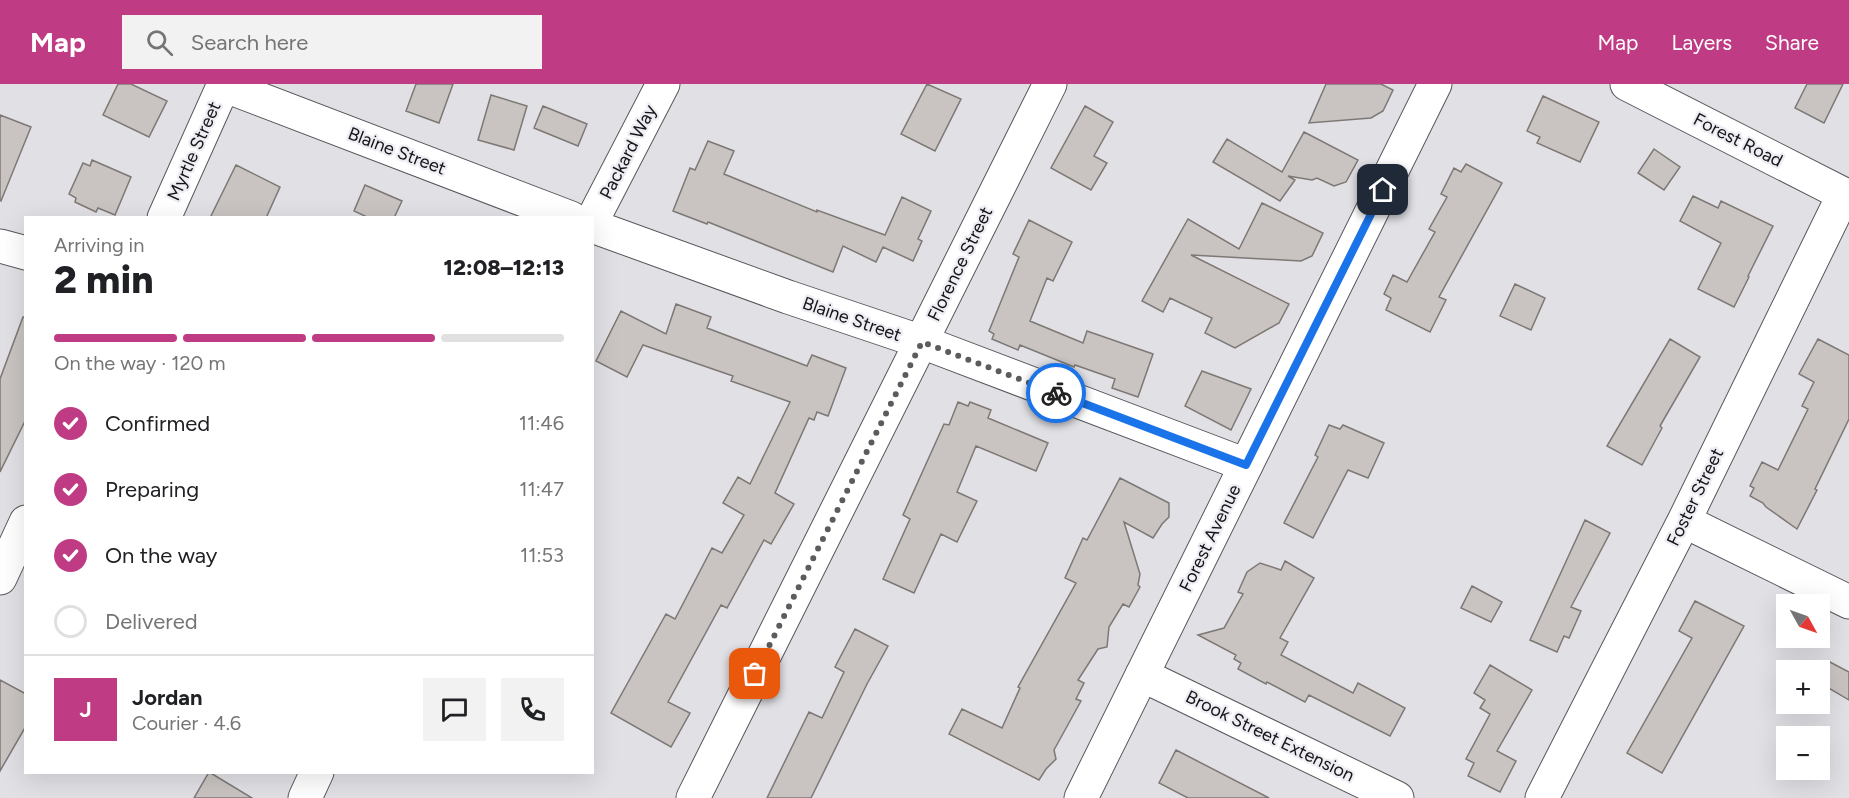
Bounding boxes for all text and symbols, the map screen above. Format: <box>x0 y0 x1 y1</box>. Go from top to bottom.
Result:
search box <box>122 15 542 69</box>
text: Map <box>30 25 86 59</box>
icon: search <box>143 26 176 59</box>
text: Search here <box>191 29 308 56</box>
text: Map <box>1598 30 1638 55</box>
text: Layers <box>1671 30 1732 55</box>
text: Share <box>1765 30 1819 55</box>
street label: Myrtle Street <box>162 98 226 204</box>
street label: Packard Way <box>595 101 661 203</box>
street label: Forest Road <box>1690 108 1786 172</box>
street label: Blaine Street <box>345 122 449 180</box>
pin <box>1357 164 1408 215</box>
icon: home <box>1366 173 1399 206</box>
street label: Florence Street <box>923 203 997 325</box>
text: Arriving in <box>54 233 144 257</box>
text: 12:08–12:13 <box>444 254 564 281</box>
text: 2 min <box>54 256 154 303</box>
street label: Blaine Street <box>800 292 904 346</box>
text: On the way · 120 m <box>54 351 225 375</box>
courier <box>1026 363 1086 423</box>
icon: bike <box>1040 377 1073 410</box>
icon: check <box>54 407 87 440</box>
text: Confirmed <box>105 410 210 437</box>
text: 11:46 <box>519 411 564 435</box>
street label: Foster Street <box>1662 444 1728 549</box>
icon: check <box>54 473 87 506</box>
text: Preparing <box>105 476 199 503</box>
text: 11:47 <box>519 477 564 501</box>
street label: Forest Avenue <box>1175 481 1246 595</box>
icon: check <box>54 539 87 572</box>
text: On the way <box>105 542 217 569</box>
text: 11:53 <box>520 543 564 567</box>
north arrow <box>1776 594 1830 648</box>
map controls <box>1776 594 1830 780</box>
text: Delivered <box>105 608 198 635</box>
pin <box>729 648 780 699</box>
icon: bag <box>738 657 771 690</box>
button: + <box>1776 660 1830 714</box>
button: chat <box>423 678 486 741</box>
button: phone <box>501 678 564 741</box>
text: Jordan <box>132 684 203 711</box>
street label: Brook Street Extension <box>1182 686 1358 786</box>
text: J <box>79 696 92 723</box>
text: Courier · 4.6 <box>132 711 241 735</box>
button: − <box>1776 726 1830 780</box>

